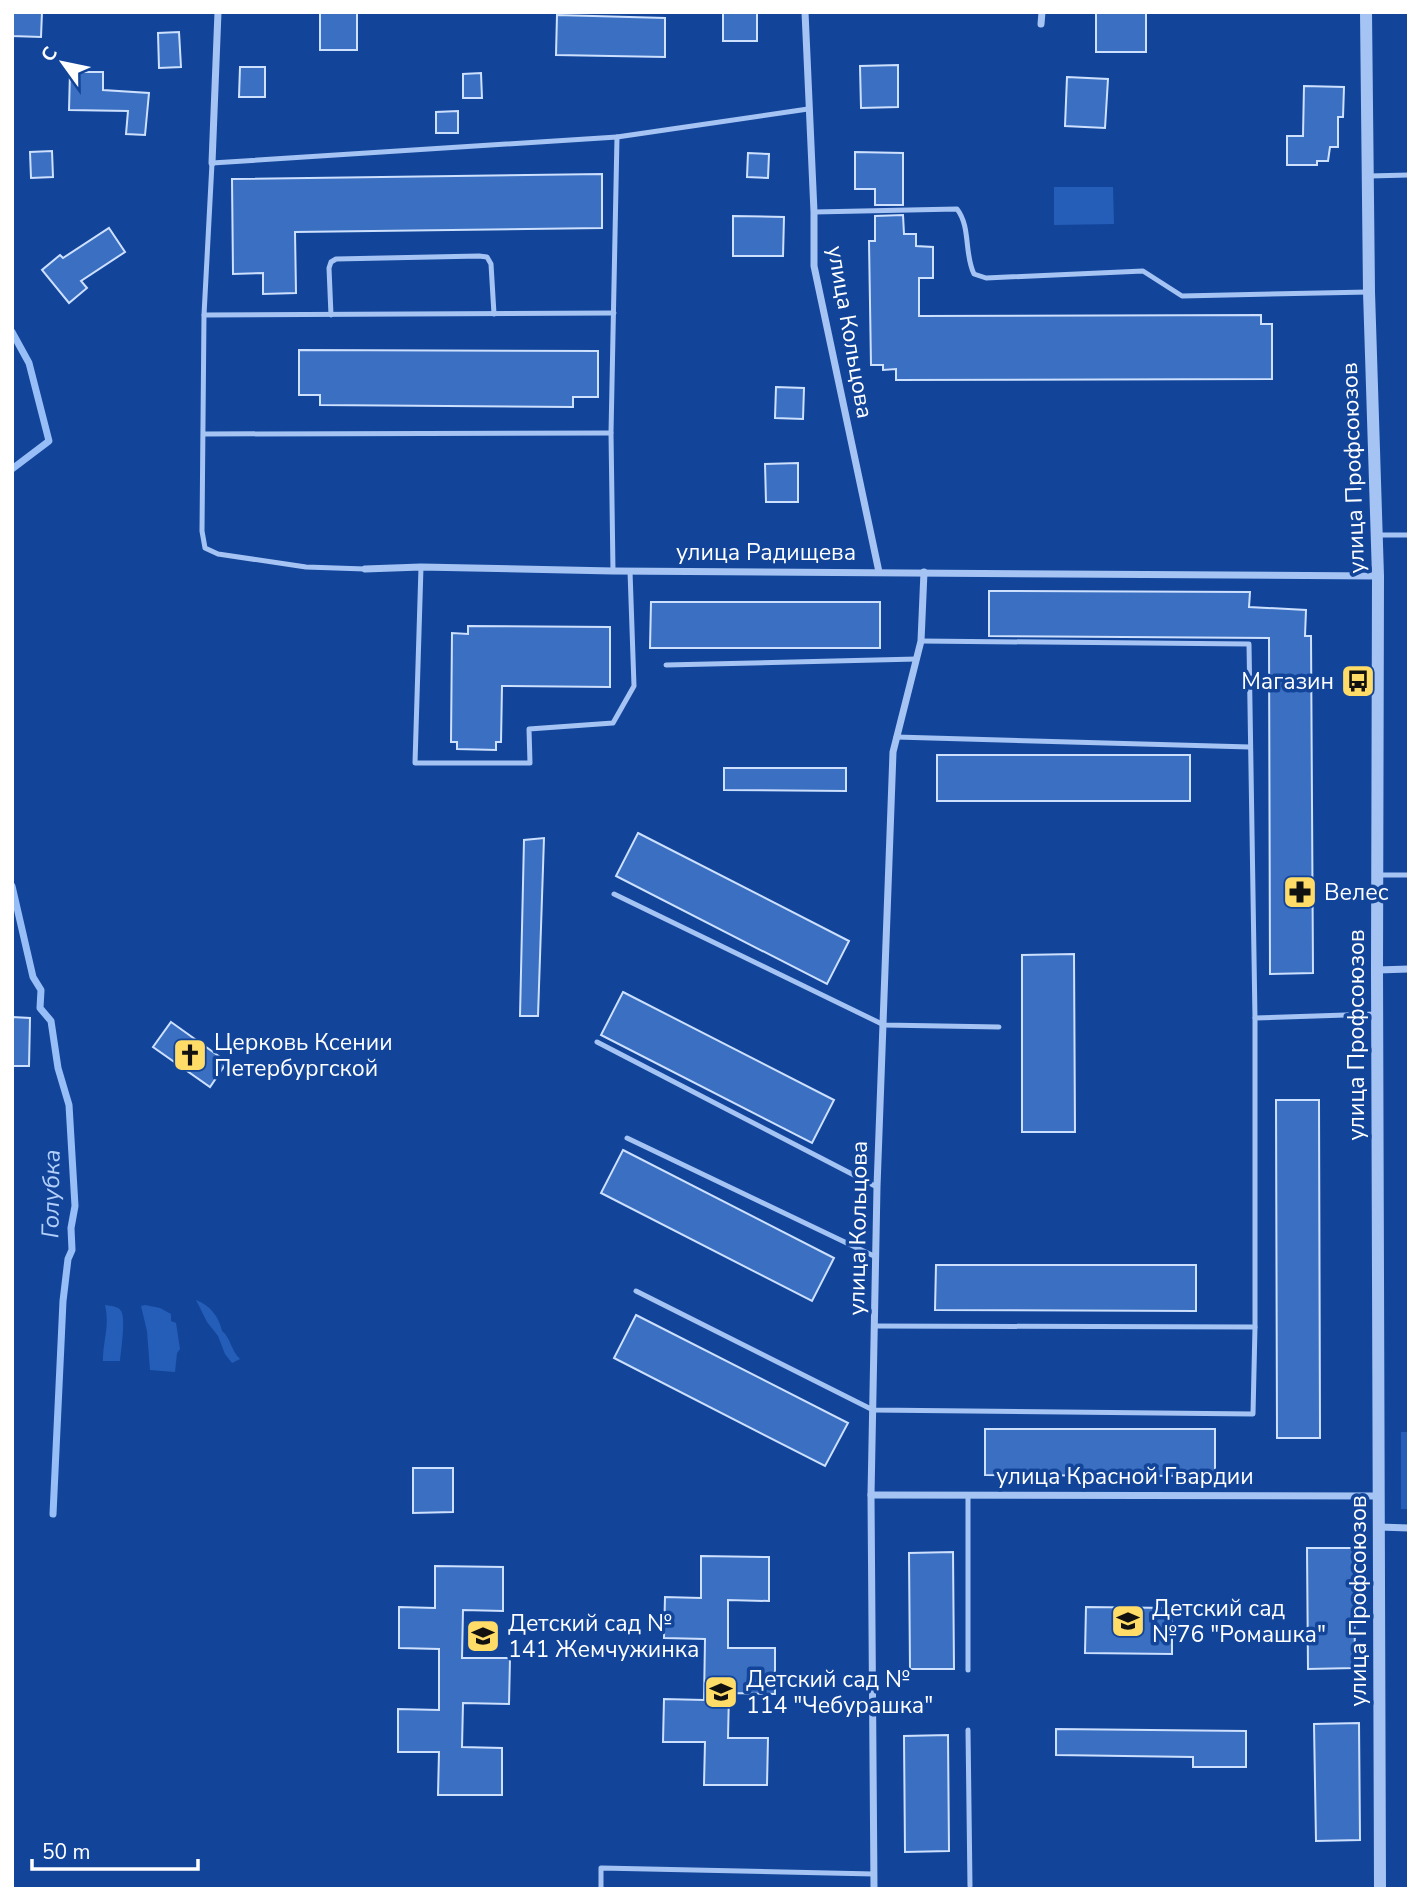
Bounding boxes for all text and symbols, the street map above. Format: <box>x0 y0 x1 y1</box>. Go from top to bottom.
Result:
north arrow <box>28 28 98 98</box>
text: С <box>35 42 64 67</box>
street label: улица Кольцова <box>820 243 880 421</box>
street label: улица Профсоюзов <box>1334 362 1372 574</box>
street label: улица Радищева <box>676 537 856 568</box>
bus stop icon: Магазин <box>1339 662 1377 700</box>
place label: Магазин <box>1241 666 1334 697</box>
pharmacy icon: Велес <box>1281 873 1319 911</box>
place label: Велес <box>1324 877 1389 908</box>
street label: улица Профсоюзов <box>1341 929 1372 1141</box>
place label: Церковь Ксении Петербургской <box>214 1027 393 1084</box>
church icon: Церковь Ксении Петербургской <box>171 1036 209 1074</box>
street label: улица Кольцова <box>841 1140 875 1316</box>
water label: Голубка <box>34 1149 68 1239</box>
street label: улица Красной Гвардии <box>996 1461 1254 1492</box>
street label: улица Профсоюзов <box>1343 1495 1374 1707</box>
place label: Детский сад №76 "Ромашка" <box>1152 1593 1326 1650</box>
school or university icon: Детский сад №76 "Ромашка" <box>1109 1602 1147 1640</box>
place label: Детский сад № 141 Жемчужинка <box>508 1608 699 1665</box>
school or university icon: Детский сад № 141 Жемчужинка <box>464 1617 502 1655</box>
place label: Детский сад № 114 "Чебурашка" <box>746 1664 933 1721</box>
school or university icon: Детский сад № 114 "Чебурашка" <box>702 1673 740 1711</box>
scale bar <box>32 1828 198 1872</box>
text: 50 m <box>42 1838 91 1866</box>

